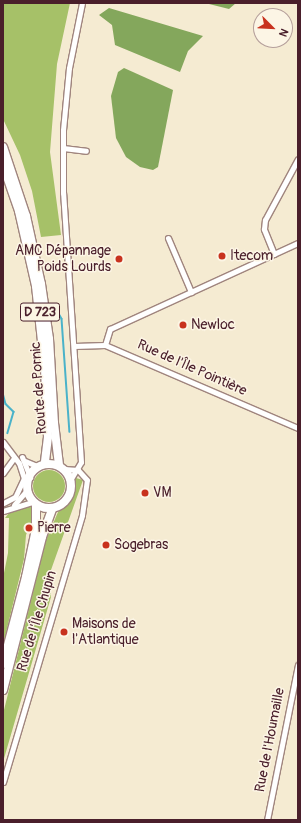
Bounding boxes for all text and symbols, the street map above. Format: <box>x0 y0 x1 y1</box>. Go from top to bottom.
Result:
north arrow <box>253 8 293 48</box>
text: N <box>276 27 291 39</box>
place label: AMC Dépannage Poids Lourds <box>15 243 111 276</box>
place label: Itecom <box>230 248 273 264</box>
marker: Itecom <box>217 251 227 261</box>
marker: AMC Dépannage Poids Lourds <box>114 254 124 264</box>
road number: D 723 <box>20 301 60 323</box>
place label: Newloc <box>191 317 235 333</box>
marker: Newloc <box>178 320 188 330</box>
street label: Rue de l'Île Pointière <box>135 336 249 400</box>
street label: Route de Pornic <box>27 341 51 435</box>
place label: VM <box>153 485 171 501</box>
marker: VM <box>140 488 150 498</box>
place label: Pierre <box>37 520 71 536</box>
marker: Pierre <box>24 523 34 533</box>
place label: Sogebras <box>114 537 168 553</box>
marker: Sogebras <box>101 540 111 550</box>
street label: Rue de l'Île Chupin <box>14 568 60 674</box>
place label: Maisons de l'Atlantique <box>72 616 139 648</box>
marker: Maisons de l'Atlantique <box>59 627 69 637</box>
street label: Rue de l'Houmaille <box>252 686 288 794</box>

